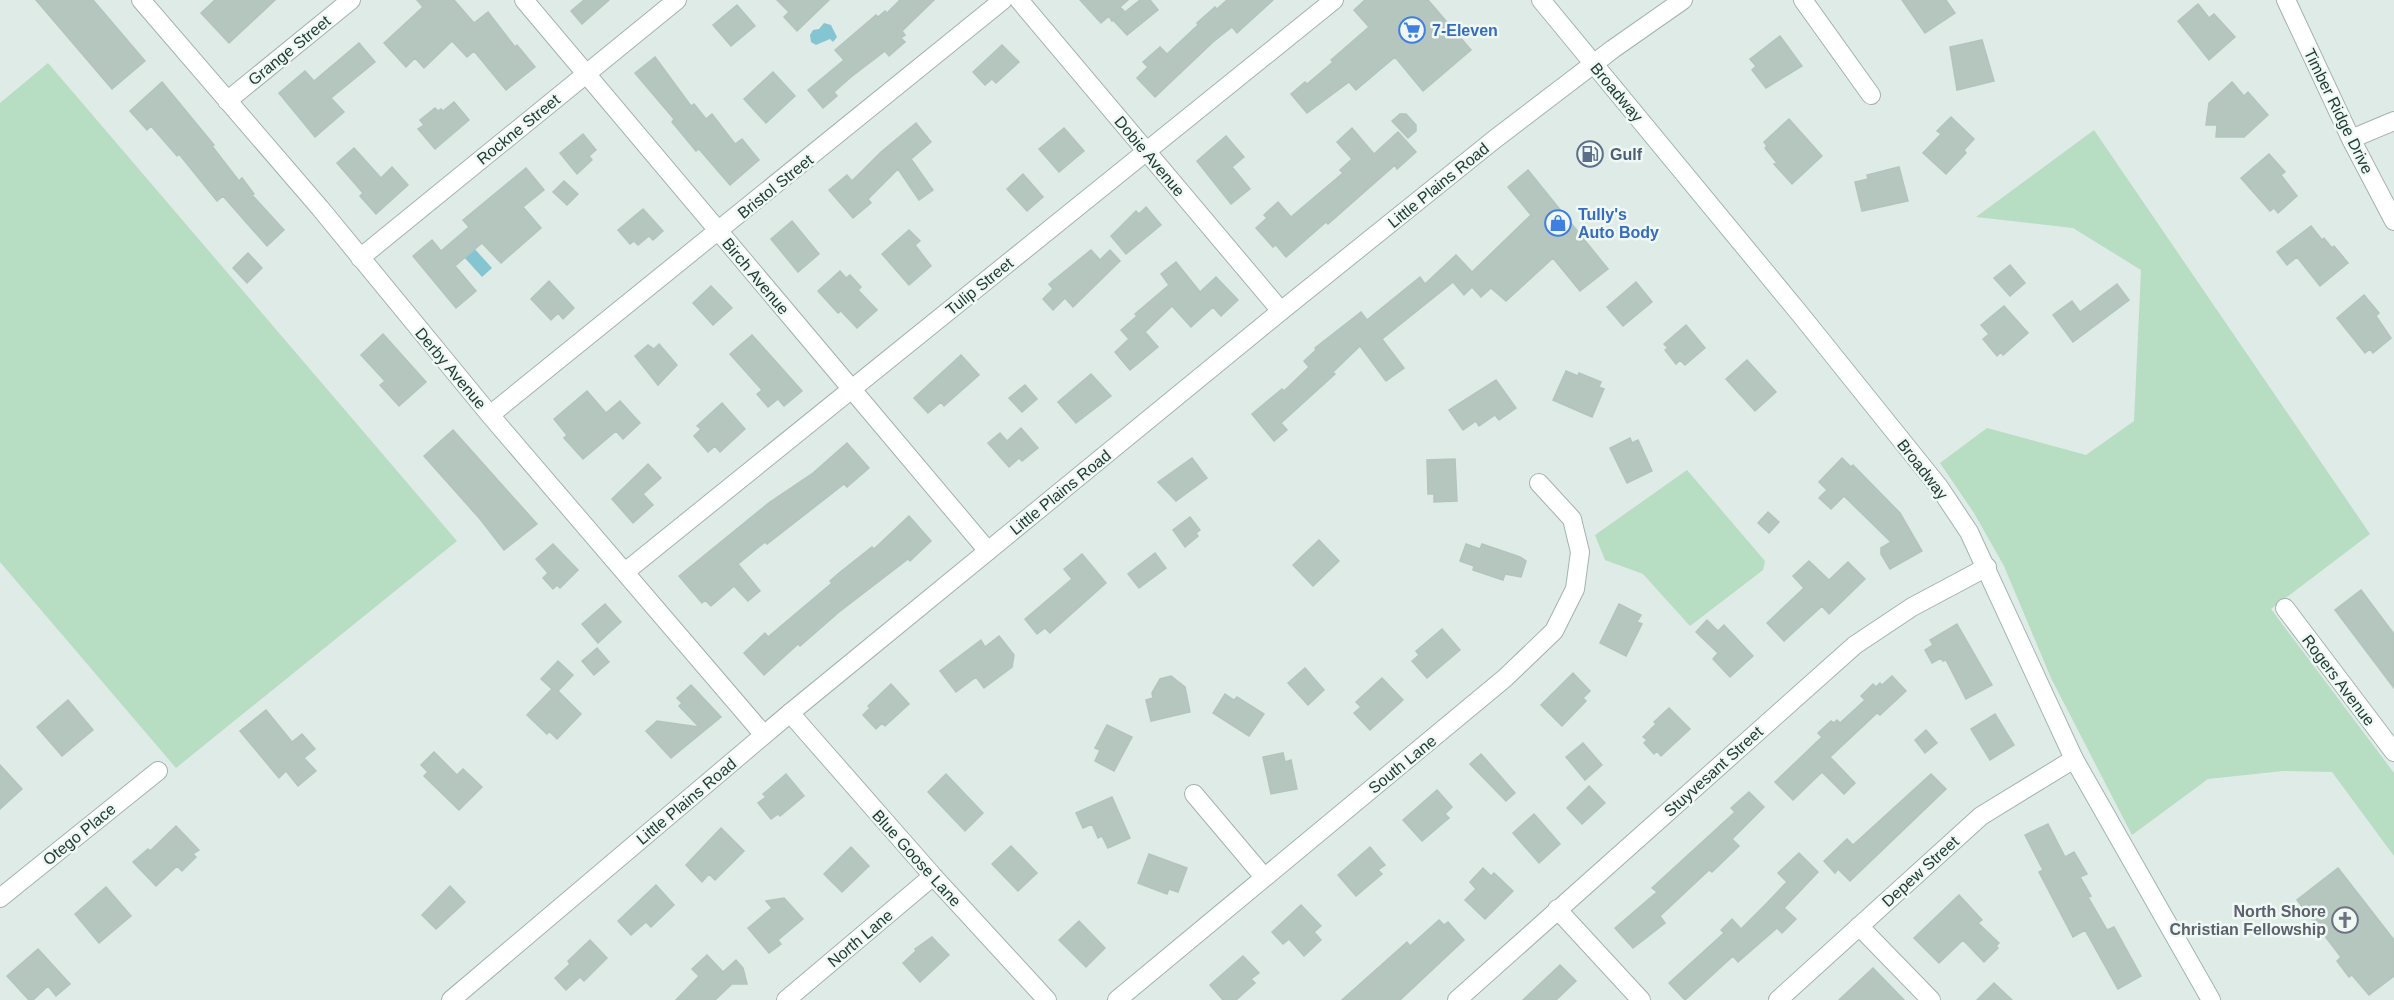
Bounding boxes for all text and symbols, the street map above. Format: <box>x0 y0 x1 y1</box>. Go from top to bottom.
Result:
street label: Grange Street <box>245 12 334 89</box>
supermarket icon: 7-Eleven <box>1397 15 1427 45</box>
place label: 7-Eleven <box>1432 22 1498 39</box>
street label: Timber Ridge Drive <box>2301 46 2376 177</box>
street label: Broadway <box>1587 60 1646 125</box>
street label: Rockne Street <box>474 91 563 168</box>
street label: Dobie Avenue <box>1111 113 1188 200</box>
fuel station icon: Gulf <box>1575 139 1605 169</box>
street label: Little Plains Road <box>1385 140 1492 231</box>
place label: Gulf <box>1610 146 1643 163</box>
street label: Bristol Street <box>734 151 817 222</box>
place label: Tully's Auto Body <box>1578 206 1659 241</box>
shop icon: Tully's Auto Body <box>1543 208 1573 238</box>
street label: Birch Avenue <box>719 235 792 318</box>
street label: Tulip Street <box>942 254 1017 319</box>
street label: Derby Avenue <box>412 324 489 412</box>
street label: Broadway <box>1894 436 1951 503</box>
street label: Little Plains Road <box>1007 447 1114 538</box>
street label: Rogers Avenue <box>2299 632 2378 729</box>
street label: Stuyvesant Street <box>1661 722 1766 820</box>
street label: South Lane <box>1365 732 1440 797</box>
street label: Little Plains Road <box>633 755 739 848</box>
street label: Otego Place <box>40 800 119 869</box>
street label: Blue Goose Lane <box>869 807 964 910</box>
street label: Depew Street <box>1879 832 1962 910</box>
place label: North Shore Christian Fellowship <box>2170 903 2326 938</box>
church icon: North Shore Christian Fellowship <box>2330 905 2360 935</box>
street label: North Lane <box>825 906 896 970</box>

